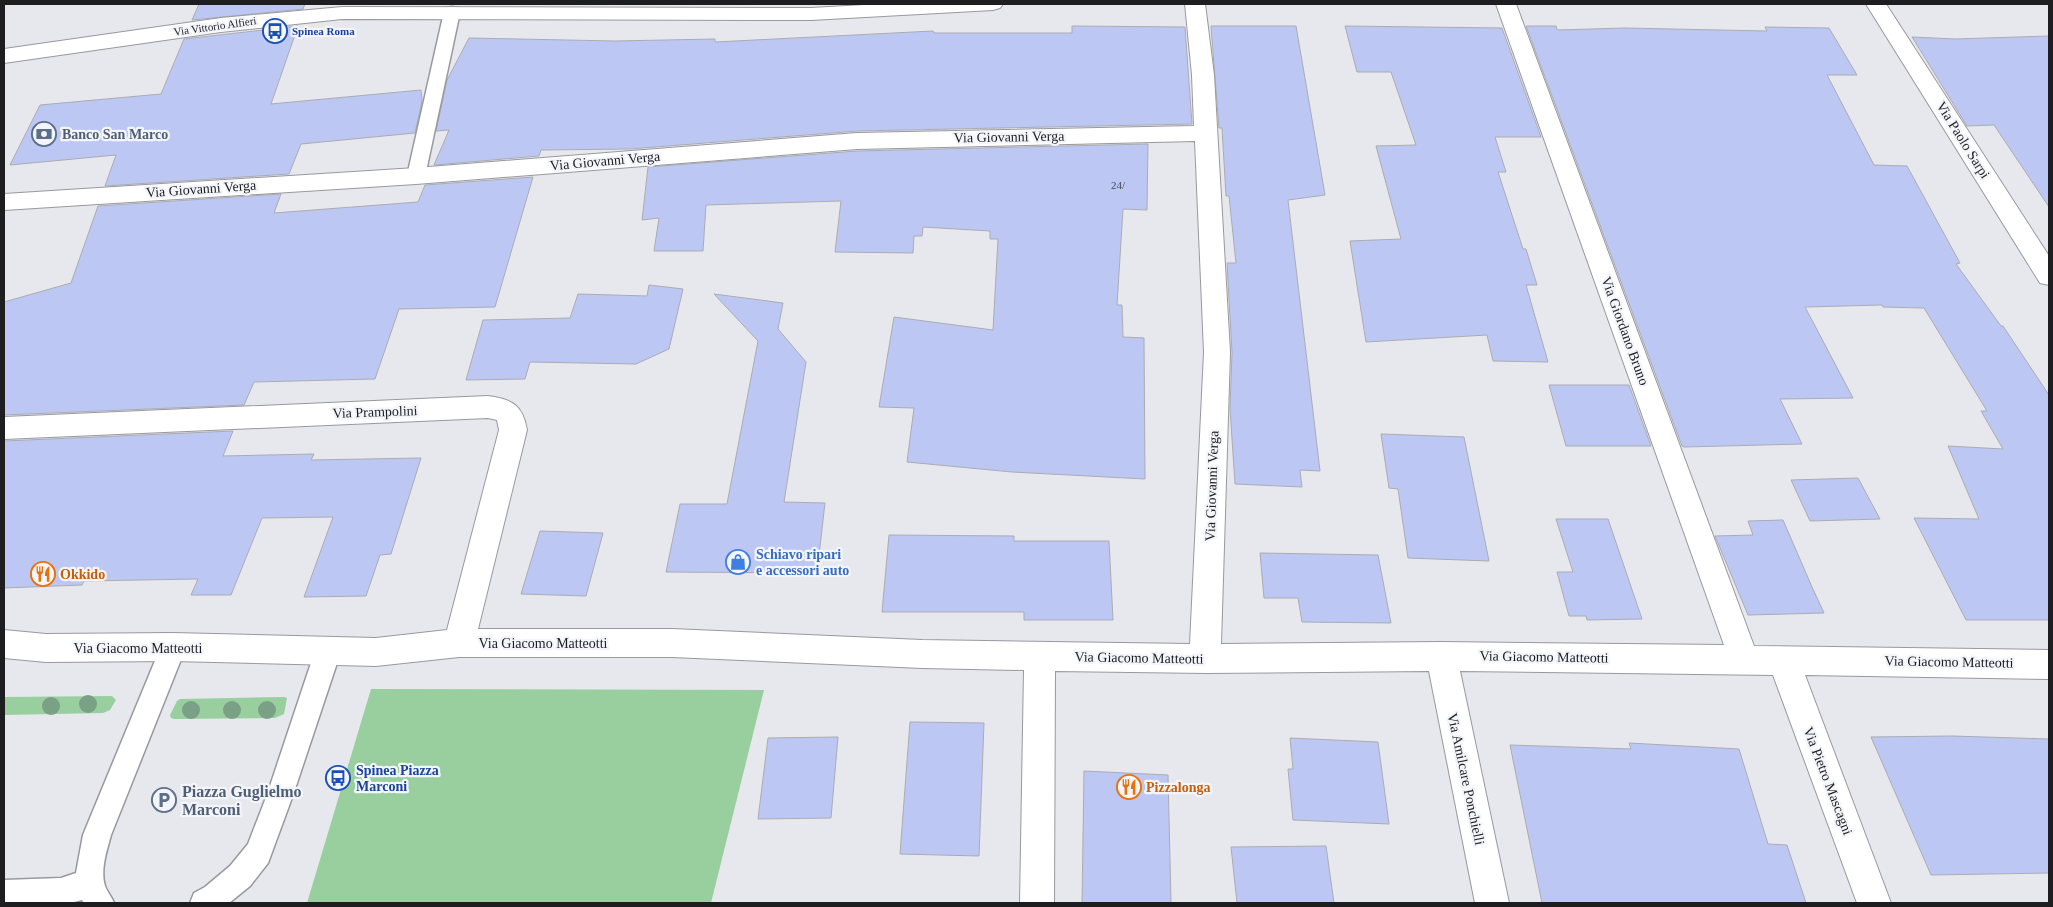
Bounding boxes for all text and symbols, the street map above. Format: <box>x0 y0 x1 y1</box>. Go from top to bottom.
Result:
street label: Via Vittorio Alfieri <box>173 14 257 38</box>
bus stop icon: Spinea Roma <box>262 18 288 44</box>
place label: Spinea Roma <box>292 25 355 37</box>
street label: Via Paolo Sarpi <box>1933 99 1993 181</box>
bank icon: Banco San Marco <box>31 121 57 147</box>
place label: Banco San Marco <box>62 127 168 142</box>
street label: Via Giovanni Verga <box>954 129 1065 145</box>
street label: Via Giovanni Verga <box>549 149 662 173</box>
street label: Via Giovanni Verga <box>145 178 257 200</box>
house number: 24/ <box>1111 179 1126 191</box>
street label: Via Giordano Bruno <box>1598 275 1652 387</box>
street label: Via Prampolini <box>332 403 418 421</box>
street label: Via Giovanni Verga <box>1203 430 1221 542</box>
place label: Schiavo ripari e accessori auto <box>756 547 849 578</box>
shop icon: Schiavo ripari e accessori auto <box>725 549 751 575</box>
restaurant icon: Okkido <box>30 561 56 587</box>
place label: Okkido <box>60 567 105 582</box>
street label: Via Giacomo Matteotti <box>478 636 608 651</box>
street label: Via Giacomo Matteotti <box>73 641 203 656</box>
street label: Via Giacomo Matteotti <box>1479 648 1609 666</box>
street label: Via Giacomo Matteotti <box>1074 649 1204 667</box>
street label: Via Giacomo Matteotti <box>1884 653 2014 671</box>
street label: Via Amilcare Ponchielli <box>1445 712 1487 846</box>
street label: Via Pietro Mascagni <box>1801 725 1856 837</box>
place label: Spinea Piazza Marconi <box>356 763 439 794</box>
bus stop icon: Spinea Piazza Marconi <box>325 765 351 791</box>
restaurant icon: Pizzalonga <box>1116 774 1142 800</box>
place label: Pizzalonga <box>1146 780 1211 795</box>
place label: Piazza Guglielmo Marconi <box>182 783 302 818</box>
parking icon: Piazza Guglielmo Marconi <box>151 787 177 813</box>

